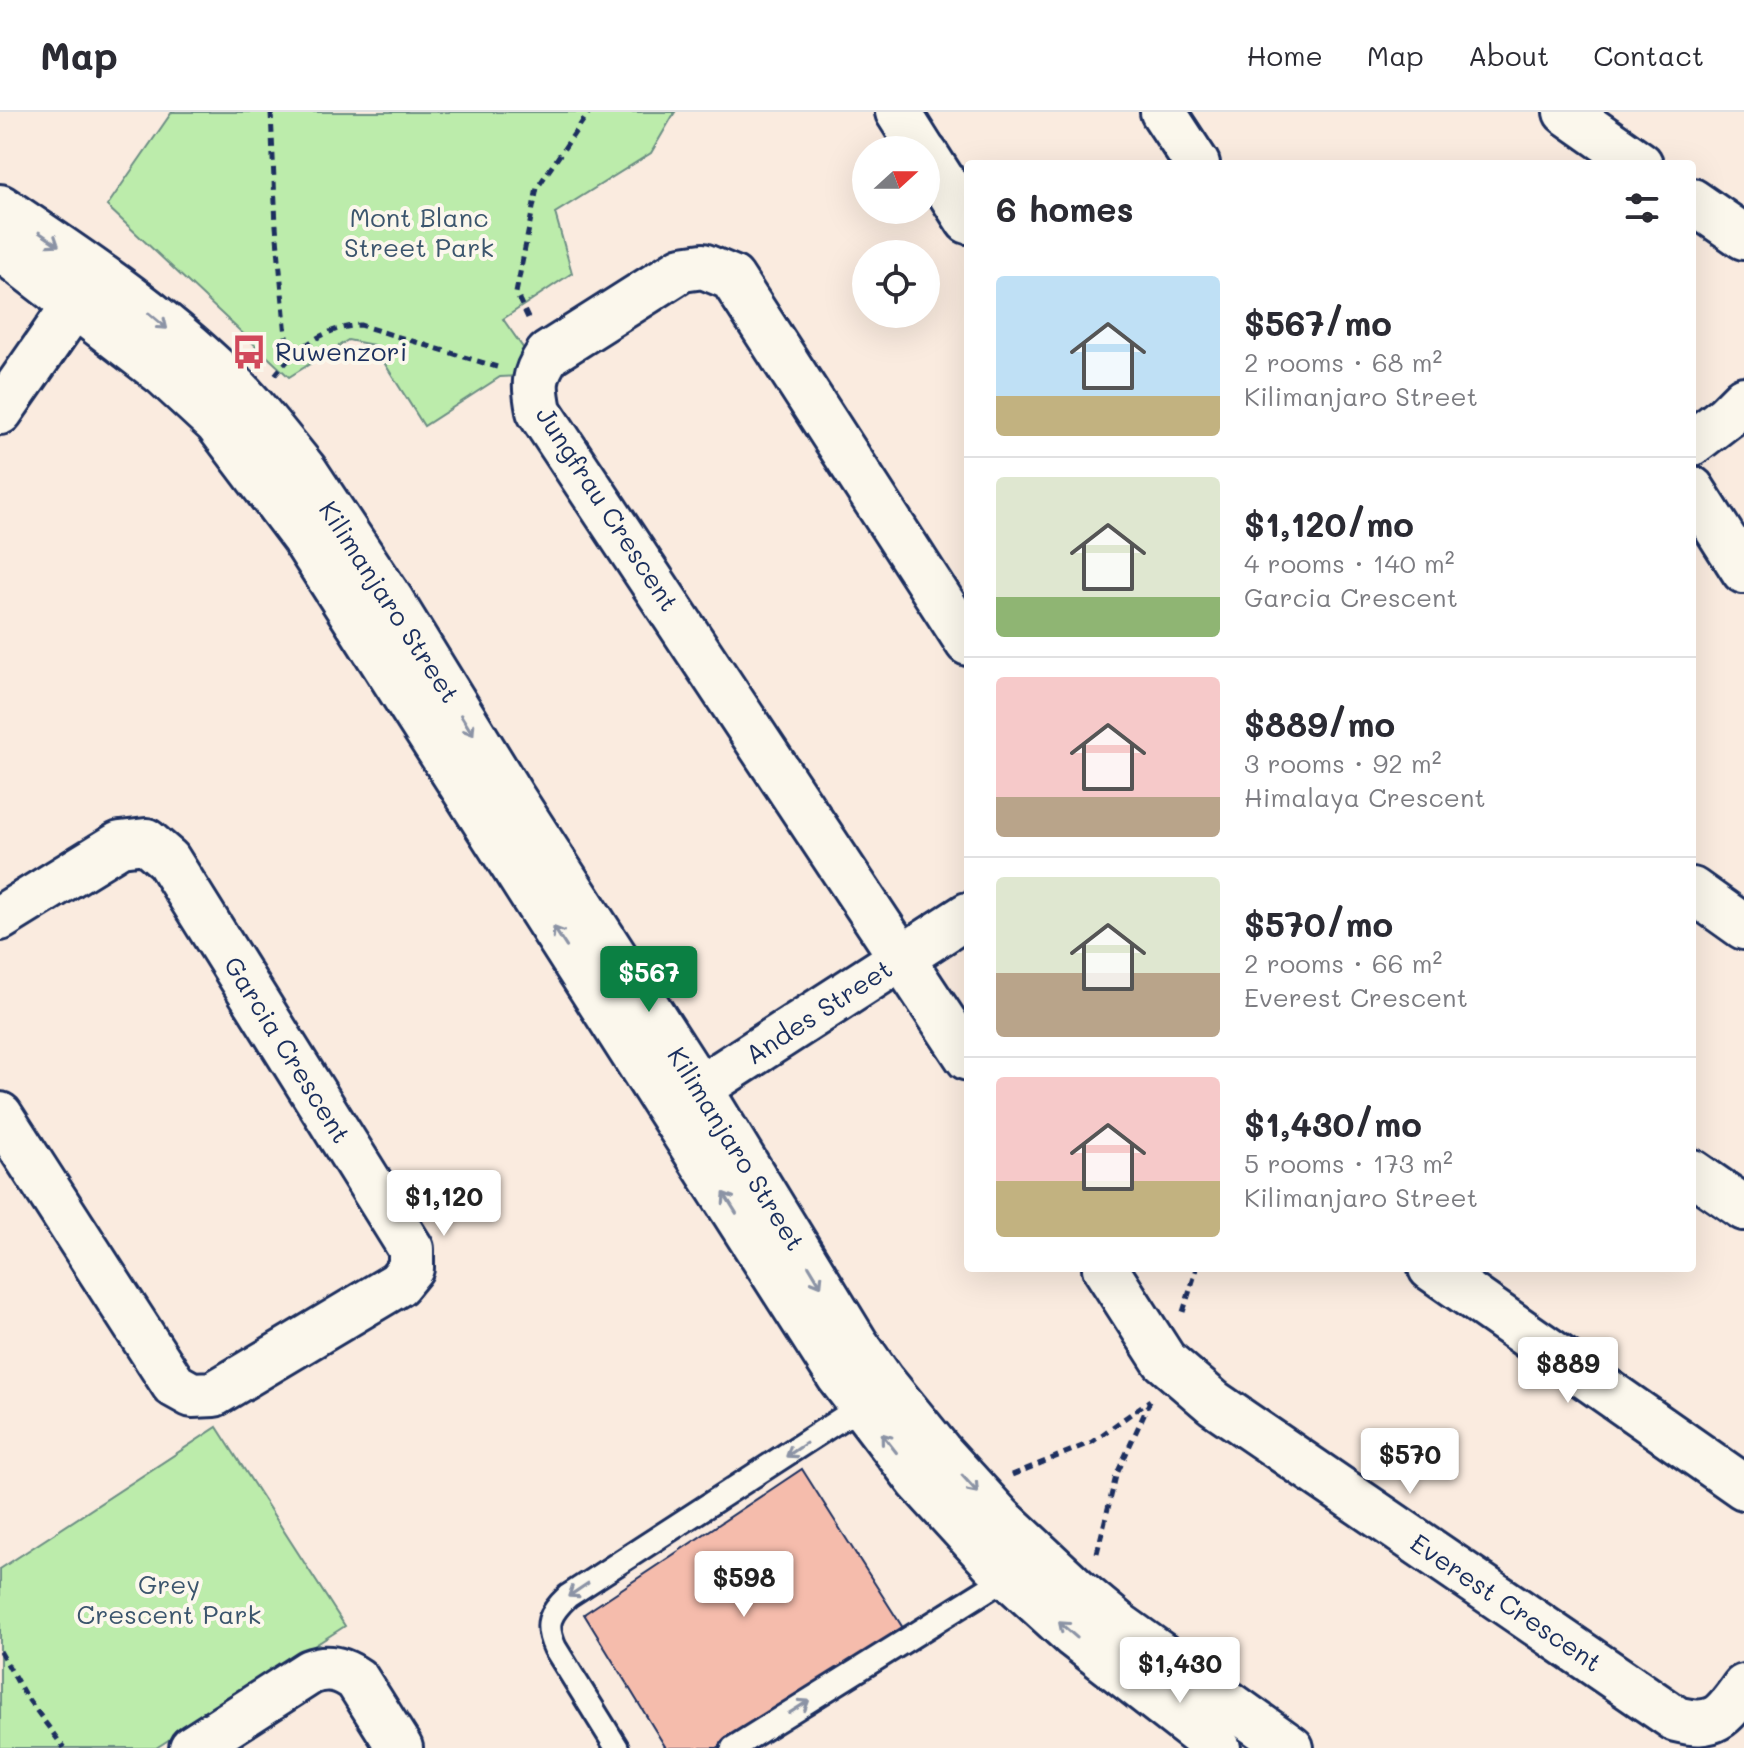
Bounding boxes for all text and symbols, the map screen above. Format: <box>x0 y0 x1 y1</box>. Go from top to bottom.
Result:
text: Map <box>40 30 118 80</box>
text: Home <box>1247 37 1323 73</box>
text: Map <box>1367 37 1424 73</box>
text: About <box>1468 37 1549 73</box>
text: Contact <box>1593 37 1704 73</box>
north arrow <box>852 136 940 224</box>
map controls <box>852 136 940 328</box>
text: 6 homes <box>996 186 1134 231</box>
icon: filters <box>1620 186 1664 230</box>
park label: Mont Blanc Street Park <box>344 200 494 264</box>
one-way arrow <box>37 231 59 248</box>
button: locate <box>852 240 940 328</box>
text: $567/mo <box>1244 300 1392 345</box>
icon: home <box>1060 308 1156 404</box>
one-way arrow <box>147 312 168 330</box>
bus stop icon: Ruwenzori <box>230 333 268 371</box>
place label: Ruwenzori <box>275 334 407 368</box>
text: 2 rooms · 68 m² <box>1244 345 1442 379</box>
text: Kilimanjaro Street <box>1244 379 1478 413</box>
street label: Jungfrau Crescent <box>529 400 687 617</box>
street label: Kilimanjaro Street <box>312 494 468 709</box>
text: $1,120/mo <box>1244 501 1414 546</box>
icon: home <box>1060 509 1156 605</box>
text: 4 rooms · 140 m² <box>1244 546 1455 580</box>
text: Garcia Crescent <box>1244 580 1458 614</box>
text: $889/mo <box>1244 701 1395 746</box>
icon: home <box>1060 709 1156 805</box>
one-way arrow <box>460 713 476 736</box>
text: 3 rooms · 92 m² <box>1244 746 1442 780</box>
text: Himalaya Crescent <box>1244 780 1486 814</box>
text: $570/mo <box>1244 901 1393 946</box>
icon: home <box>1060 909 1156 1005</box>
one-way arrow <box>551 926 567 949</box>
pin: $567 <box>602 946 696 1014</box>
text: 2 rooms · 66 m² <box>1244 946 1442 980</box>
street label: Garcia Crescent <box>217 950 359 1149</box>
street label: Andes Street <box>738 951 898 1071</box>
text: $567 <box>618 955 680 989</box>
text: Everest Crescent <box>1244 980 1468 1014</box>
street label: Kilimanjaro Street <box>660 1040 813 1257</box>
text: $1,430/mo <box>1244 1101 1422 1146</box>
icon: home <box>1060 1109 1156 1205</box>
text: 5 rooms · 173 m² <box>1244 1146 1453 1180</box>
pin: $1,120 <box>379 1170 509 1238</box>
text: $1,120 <box>405 1179 483 1213</box>
text: Kilimanjaro Street <box>1244 1180 1478 1214</box>
one-way arrow <box>721 1192 737 1215</box>
one-way arrow <box>806 1265 823 1287</box>
pin: $889 <box>1521 1337 1615 1405</box>
text: $889 <box>1536 1346 1600 1380</box>
pin: $570 <box>1363 1428 1457 1496</box>
one-way arrow <box>880 1433 897 1454</box>
text: $570 <box>1379 1437 1441 1471</box>
one-way arrow <box>786 1441 808 1458</box>
one-way arrow <box>960 1474 978 1494</box>
street label: Everest Crescent <box>1404 1525 1609 1679</box>
pin: $598 <box>697 1551 791 1619</box>
text: $598 <box>713 1560 776 1594</box>
park label: Grey Crescent Park <box>77 1567 261 1631</box>
one-way arrow <box>567 1582 589 1599</box>
one-way arrow <box>1059 1622 1079 1640</box>
pin: $1,430 <box>1115 1637 1245 1705</box>
text: $1,430 <box>1138 1646 1222 1680</box>
one-way arrow <box>787 1698 810 1714</box>

